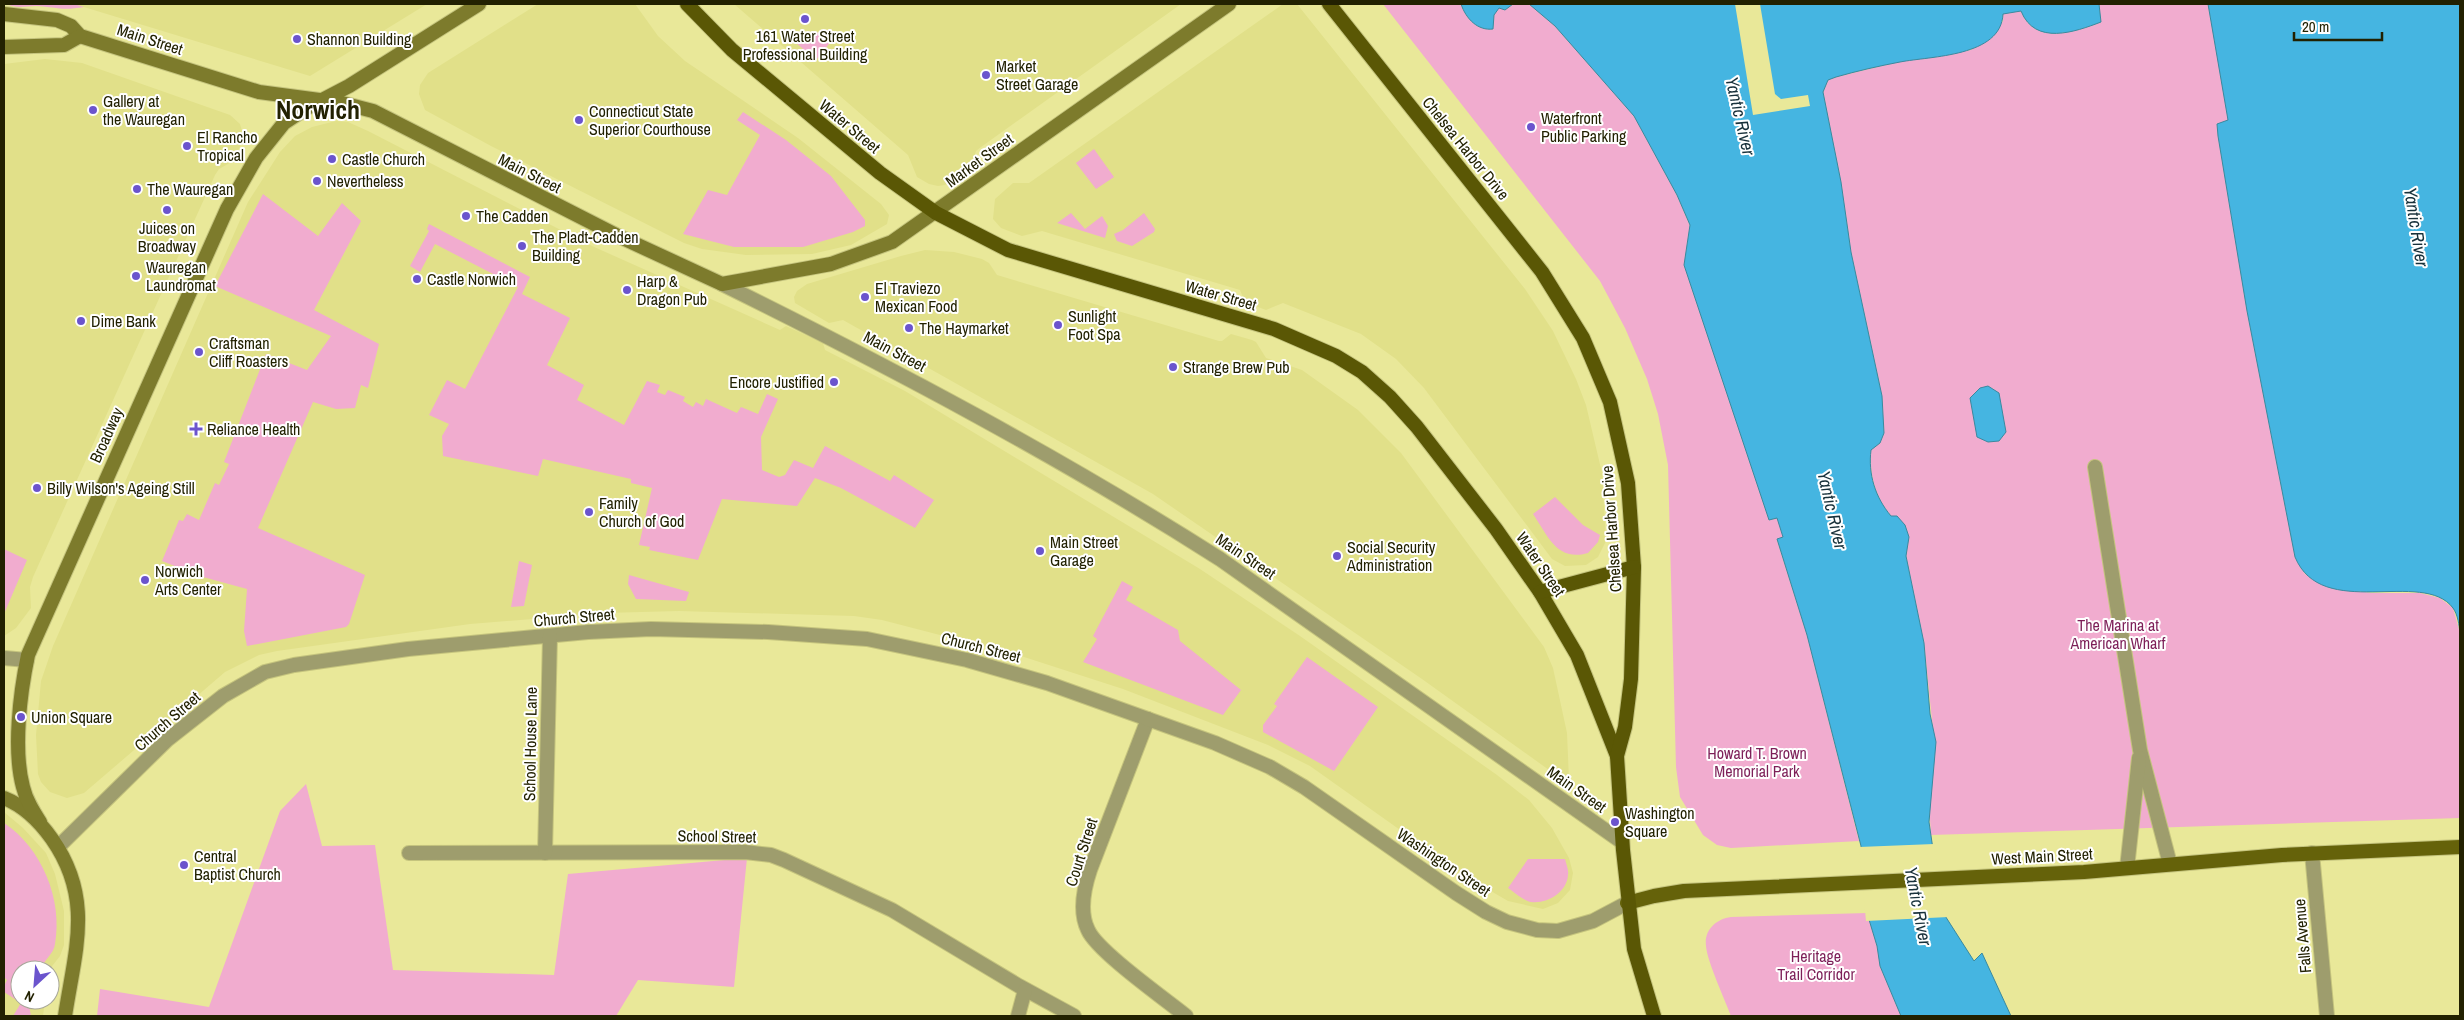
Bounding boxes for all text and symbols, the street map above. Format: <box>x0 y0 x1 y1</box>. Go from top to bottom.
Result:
scale bar <box>2294 10 2382 42</box>
marker: 161 Water Street Professional Building <box>799 13 811 25</box>
text: 20 m <box>2302 16 2329 37</box>
street label: Main Street <box>114 18 186 60</box>
place label: 161 Water Street Professional Building <box>743 25 868 65</box>
place label: Shannon Building <box>307 28 412 50</box>
marker: Shannon Building <box>291 33 303 45</box>
place label: Market Street Garage <box>996 55 1078 95</box>
marker: Market Street Garage <box>980 69 992 81</box>
water label: Yantic River <box>1719 74 1762 159</box>
place label: Gallery at the Wauregan <box>103 90 185 130</box>
district label: Norwich <box>276 92 360 127</box>
street label: Chelsea Harbor Drive <box>1418 92 1514 204</box>
street label: Water Street <box>815 94 885 158</box>
place label: Connecticut State Superior Courthouse <box>589 100 711 140</box>
marker: Gallery at the Wauregan <box>87 104 99 116</box>
place label: Waterfront Public Parking <box>1541 107 1627 147</box>
marker: Connecticut State Superior Courthouse <box>573 114 585 126</box>
marker: Waterfront Public Parking <box>1525 121 1537 133</box>
place label: El Rancho Tropical <box>197 126 258 166</box>
street label: Market Street <box>941 128 1018 192</box>
marker: El Rancho Tropical <box>181 140 193 152</box>
place label: Castle Church <box>342 148 425 170</box>
street label: Main Street <box>495 148 566 198</box>
marker: Castle Church <box>326 153 338 165</box>
place label: Nevertheless <box>327 170 404 192</box>
marker: Nevertheless <box>311 175 323 187</box>
place label: The Wauregan <box>147 178 233 200</box>
marker: The Wauregan <box>131 183 143 195</box>
water label: Yantic River <box>2398 186 2435 269</box>
marker: Juices on Broadway <box>161 204 173 216</box>
place label: The Cadden <box>476 205 548 227</box>
marker: The Cadden <box>460 210 472 222</box>
place label: Juices on Broadway <box>138 217 197 257</box>
place label: The Pladt-Cadden Building <box>532 226 638 266</box>
marker: The Pladt-Cadden Building <box>516 240 528 252</box>
place label: Wauregan Laundromat <box>146 256 216 296</box>
place label: Castle Norwich <box>427 268 516 290</box>
marker: Wauregan Laundromat <box>130 270 142 282</box>
place label: Harp & Dragon Pub <box>637 270 707 310</box>
marker: Castle Norwich <box>411 273 423 285</box>
street label: Water Street <box>1183 274 1260 316</box>
place label: El Traviezo Mexican Food <box>875 277 958 317</box>
marker: Harp & Dragon Pub <box>621 284 633 296</box>
marker: El Traviezo Mexican Food <box>859 291 871 303</box>
place label: Sunlight Foot Spa <box>1068 305 1121 345</box>
place label: Dime Bank <box>91 310 156 332</box>
marker: Dime Bank <box>75 315 87 327</box>
place label: The Haymarket <box>919 317 1009 339</box>
marker: Sunlight Foot Spa <box>1052 319 1064 331</box>
marker: The Haymarket <box>903 322 915 334</box>
street label: Main Street <box>860 325 930 377</box>
place label: Craftsman Cliff Roasters <box>209 332 288 372</box>
marker: Craftsman Cliff Roasters <box>193 346 205 358</box>
place label: Strange Brew Pub <box>1183 356 1289 378</box>
marker: Strange Brew Pub <box>1167 361 1179 373</box>
place label: Encore Justified <box>729 371 824 393</box>
marker: Encore Justified <box>828 376 840 388</box>
street label: Broadway <box>84 403 128 466</box>
place label: Reliance Health <box>207 418 300 440</box>
marker: Reliance Health <box>189 422 203 436</box>
street label: Chelsea Harbor Drive <box>1596 465 1626 593</box>
water label: Yantic River <box>1811 468 1854 553</box>
place label: Billy Wilson's Ageing Still <box>47 477 195 499</box>
marker: Billy Wilson's Ageing Still <box>31 482 43 494</box>
place label: Family Church of God <box>599 492 684 532</box>
marker: Family Church of God <box>583 506 595 518</box>
street label: Main Street <box>1212 528 1281 584</box>
street label: Water Street <box>1511 528 1571 601</box>
place label: Main Street Garage <box>1050 531 1118 571</box>
place label: Social Security Administration <box>1346 536 1436 576</box>
marker: Main Street Garage <box>1034 545 1046 557</box>
marker: Social Security Administration <box>1331 550 1343 562</box>
place label: Norwich Arts Center <box>154 560 222 600</box>
marker: Norwich Arts Center <box>139 574 151 586</box>
street label: Church Street <box>533 602 616 631</box>
park label: The Marina at American Wharf <box>2070 614 2166 654</box>
street label: Church Street <box>939 627 1023 668</box>
street label: Church Street <box>129 686 205 756</box>
street label: School House Lane <box>518 687 542 801</box>
place label: Union Square <box>31 706 112 728</box>
marker: Union Square <box>15 711 27 723</box>
park label: Howard T. Brown Memorial Park <box>1707 742 1807 782</box>
street label: Main Street <box>1543 761 1611 818</box>
place label: Washington Square <box>1625 802 1695 842</box>
street label: Court Street <box>1060 815 1102 889</box>
marker: Washington Square <box>1609 816 1621 828</box>
street label: Washington Street <box>1393 823 1495 902</box>
street label: School Street <box>677 824 757 848</box>
street label: West Main Street <box>1991 842 2093 870</box>
place label: Central Baptist Church <box>194 845 281 885</box>
marker: Central Baptist Church <box>178 859 190 871</box>
water label: Yantic River <box>1899 864 1939 949</box>
street label: Falls Avenue <box>2288 898 2316 974</box>
park label: Heritage Trail Corridor <box>1777 945 1855 985</box>
north arrow <box>10 960 60 1010</box>
text: N <box>22 987 37 1007</box>

